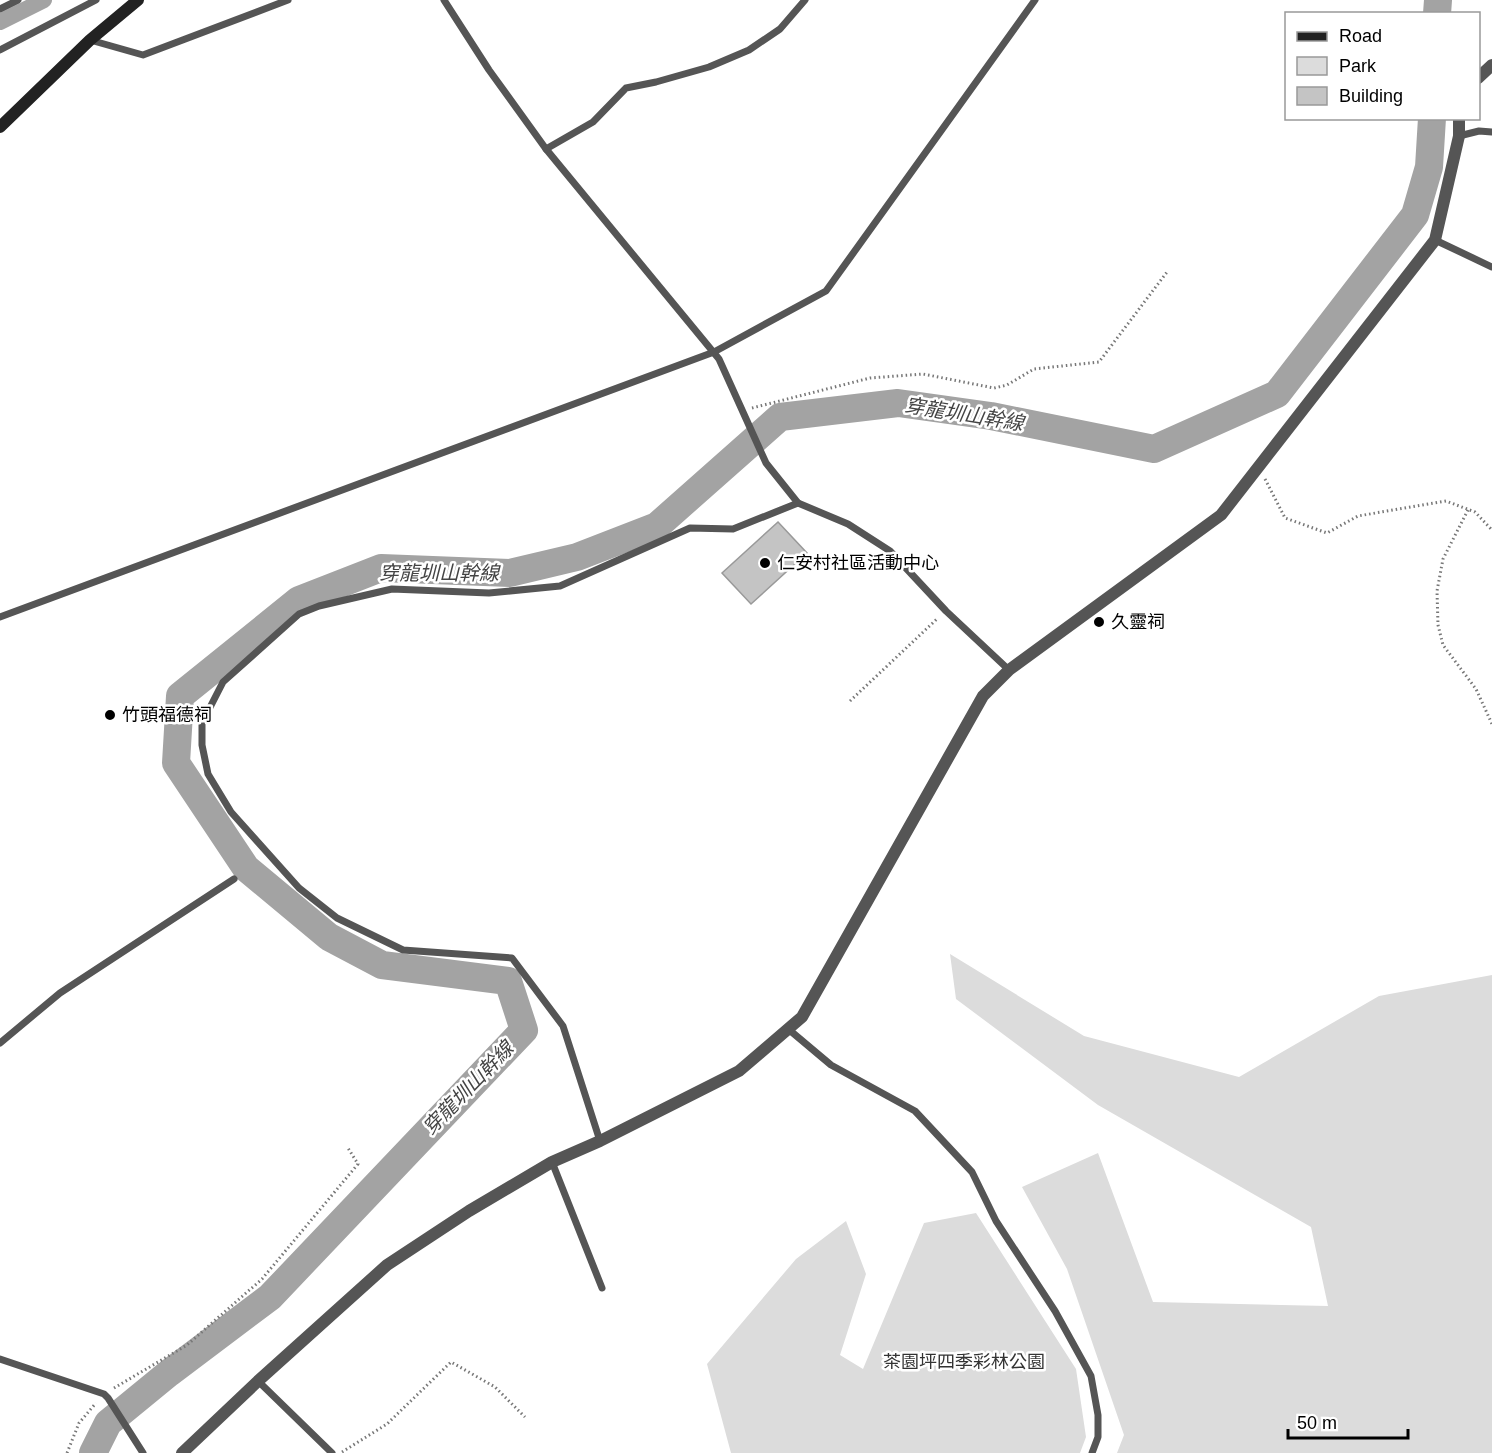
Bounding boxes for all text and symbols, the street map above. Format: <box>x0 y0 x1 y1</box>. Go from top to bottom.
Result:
legend <box>1285 12 1480 120</box>
text: Road <box>1339 26 1382 46</box>
text: Park <box>1339 56 1377 76</box>
text: Building <box>1339 86 1403 106</box>
water label: 穿龍圳山幹線 <box>903 394 1027 435</box>
place label: 仁安村社區活動中心 <box>777 553 939 573</box>
marker: 仁安村社區活動中心 <box>758 556 772 570</box>
water label: 穿龍圳山幹線 <box>379 562 501 584</box>
place label: 久靈祠 <box>1111 612 1165 632</box>
marker: 久靈祠 <box>1092 615 1106 629</box>
place label: 竹頭福德祠 <box>122 705 212 725</box>
marker: 竹頭福德祠 <box>103 708 117 722</box>
water label: 穿龍圳山幹線 <box>418 1036 519 1139</box>
park label: 茶園坪四季彩林公園 <box>883 1352 1045 1372</box>
scale bar <box>1288 1402 1408 1440</box>
text: 50 m <box>1297 1413 1337 1433</box>

